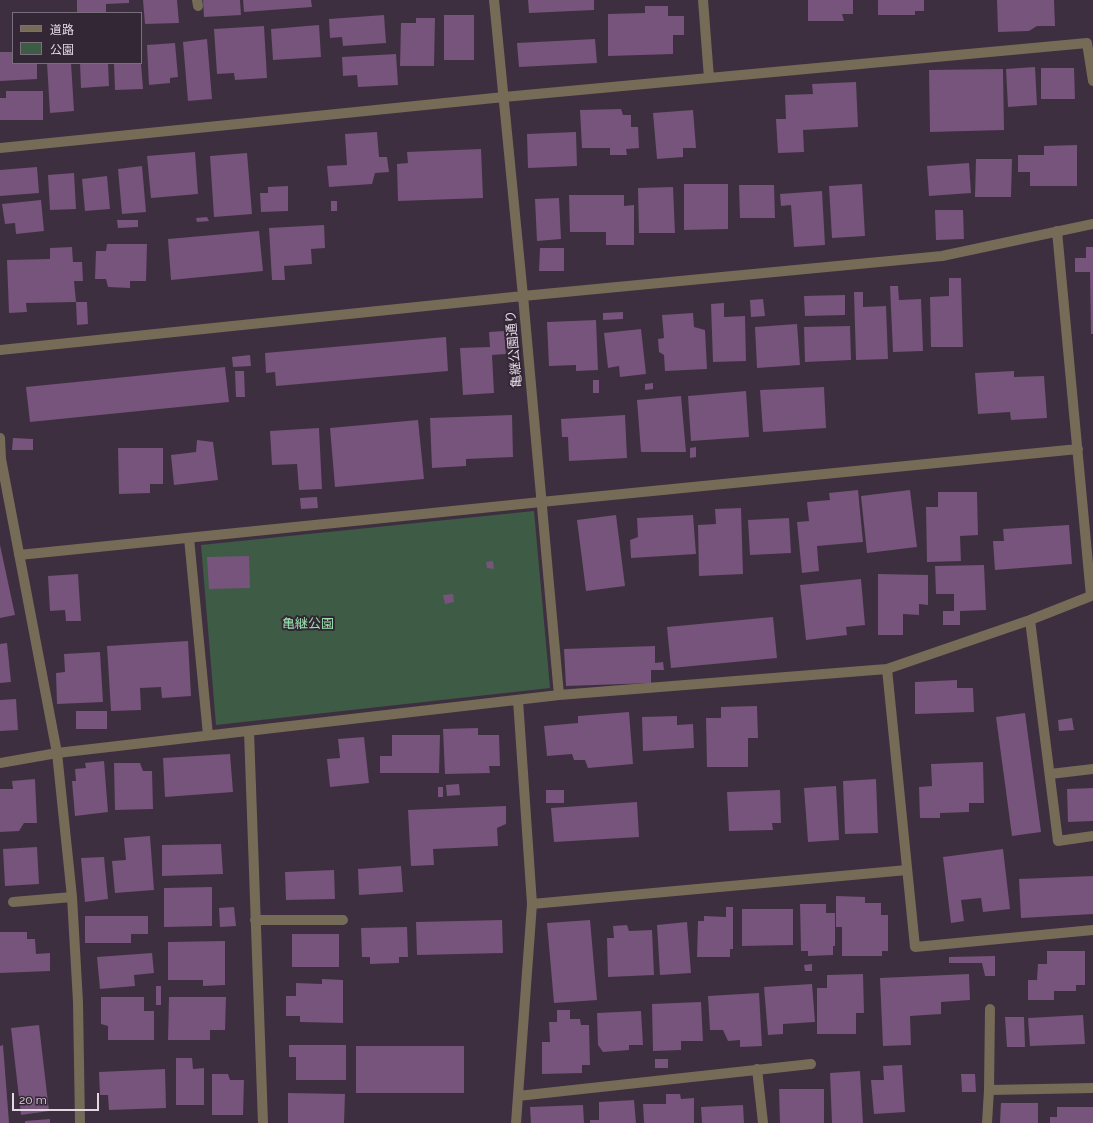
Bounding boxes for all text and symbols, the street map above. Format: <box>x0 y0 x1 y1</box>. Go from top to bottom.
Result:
legend <box>12 12 142 64</box>
text: 道路 <box>50 23 74 37</box>
text: 公園 <box>50 43 74 57</box>
street label: 亀継公園通り <box>503 309 525 389</box>
park label: 亀継公園 <box>282 616 334 632</box>
scale bar <box>14 1085 101 1111</box>
text: 20 m <box>19 1093 47 1107</box>

